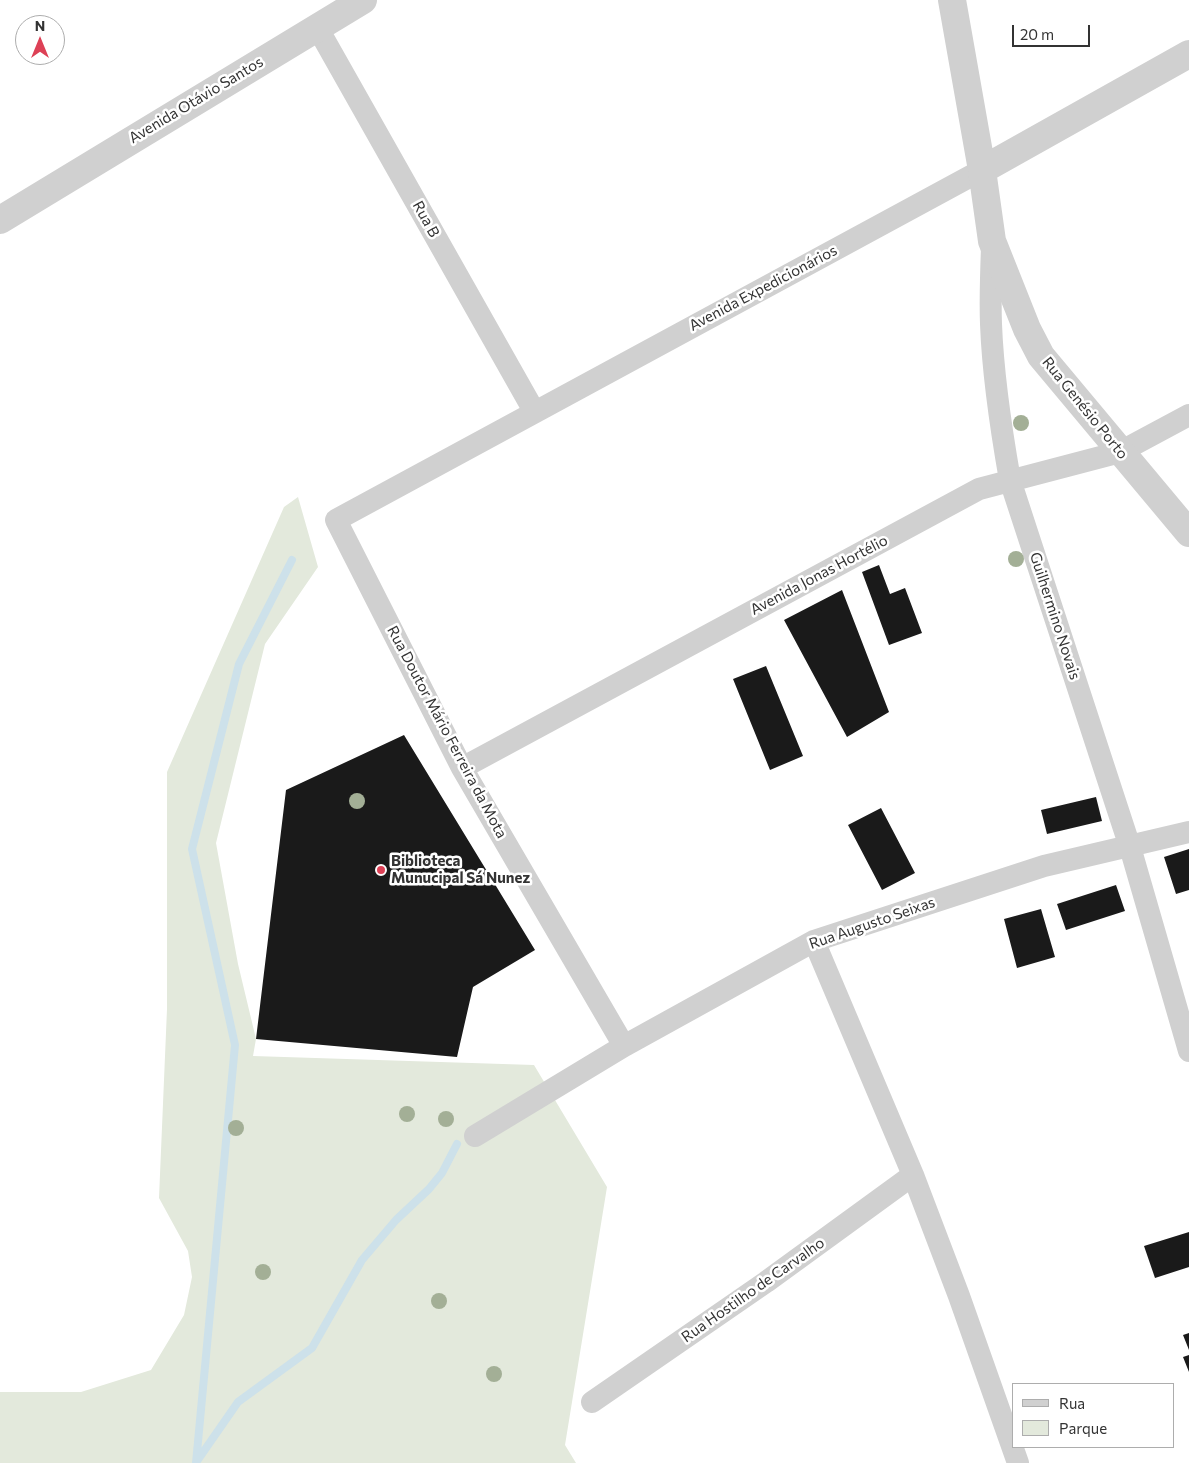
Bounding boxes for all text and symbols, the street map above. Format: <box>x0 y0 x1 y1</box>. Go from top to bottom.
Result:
north arrow <box>15 15 65 65</box>
scale bar <box>1014 15 1092 47</box>
text: N <box>35 17 45 34</box>
text: 20 m <box>1020 25 1054 43</box>
street label: Avenida Otávio Santos <box>126 53 266 147</box>
street label: Rua B <box>409 198 443 240</box>
street label: Avenida Expedicionários <box>686 241 840 335</box>
street label: Rua Genésio Porto <box>1038 353 1132 463</box>
street label: Avenida Jonas Hortélio <box>747 531 891 619</box>
street label: Guilhermino Novais <box>1026 550 1084 682</box>
street label: Rua Doutor Mário Ferreira da Mota <box>383 623 511 841</box>
place label: Biblioteca Munucipal Sá Nunez <box>391 852 530 887</box>
marker: Biblioteca Munucipal Sá Nunez <box>375 864 387 876</box>
street label: Rua Augusto Seixas <box>807 893 937 953</box>
street label: Rua Hostilho de Carvalho <box>678 1234 828 1346</box>
legend <box>1012 1383 1174 1448</box>
text: Rua <box>1059 1394 1085 1412</box>
text: Parque <box>1059 1419 1107 1437</box>

